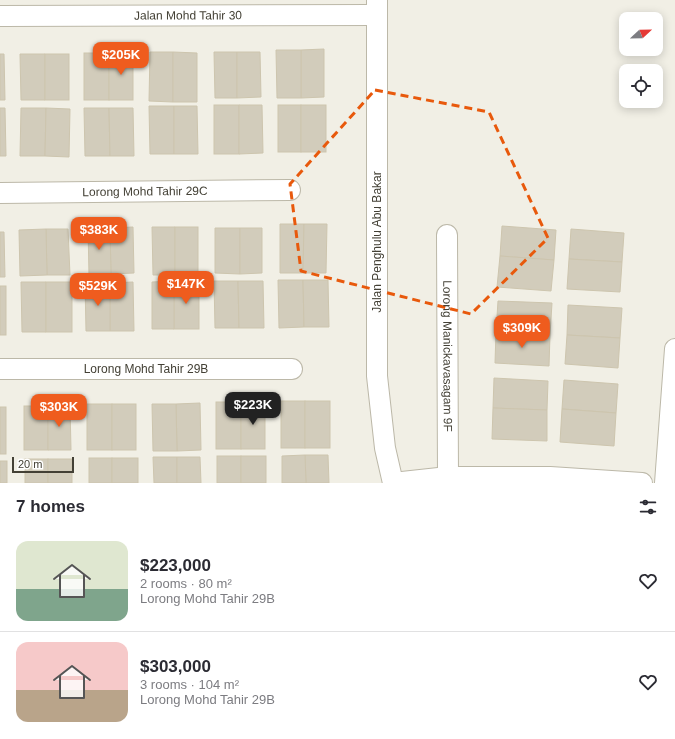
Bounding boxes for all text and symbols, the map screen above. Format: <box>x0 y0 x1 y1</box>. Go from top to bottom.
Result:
street label: Jalan Mohd Tahir 30 <box>134 8 242 23</box>
north arrow <box>619 12 663 56</box>
map controls <box>619 12 663 108</box>
pin: $205K <box>93 42 149 76</box>
text: $205K <box>102 47 140 62</box>
button: locate <box>619 64 663 108</box>
street label: Jalan Penghulu Abu Bakar <box>370 171 384 313</box>
street label: Lorong Mohd Tahir 29C <box>82 184 208 199</box>
pin: $383K <box>71 217 127 251</box>
text: $383K <box>80 222 118 237</box>
pin: $147K <box>158 271 214 305</box>
pin: $529K <box>70 273 126 307</box>
text: $147K <box>167 276 205 291</box>
text: $529K <box>79 278 117 293</box>
street label: Lorong Manickavasagam 9F <box>440 280 455 432</box>
pin: $309K <box>494 315 550 349</box>
text: $309K <box>503 320 541 335</box>
street label: Lorong Mohd Tahir 29B <box>84 362 208 376</box>
pin: $223K <box>225 392 281 426</box>
pin: $303K <box>31 394 87 428</box>
text: $223K <box>234 397 272 412</box>
text: $303K <box>40 399 78 414</box>
scale bar <box>12 455 74 474</box>
text: 20 m <box>18 458 42 470</box>
icon: filters <box>637 496 659 518</box>
text: 7 homes <box>16 497 85 516</box>
text: $223,000 <box>140 556 211 575</box>
icon: home <box>48 557 96 605</box>
icon: heart <box>637 570 659 592</box>
text: 2 rooms · 80 m² <box>140 576 232 591</box>
text: Lorong Mohd Tahir 29B <box>140 591 275 606</box>
text: $303,000 <box>140 657 211 676</box>
icon: home <box>48 658 96 706</box>
icon: heart <box>637 671 659 693</box>
text: 3 rooms · 104 m² <box>140 677 239 692</box>
text: Lorong Mohd Tahir 29B <box>140 692 275 707</box>

